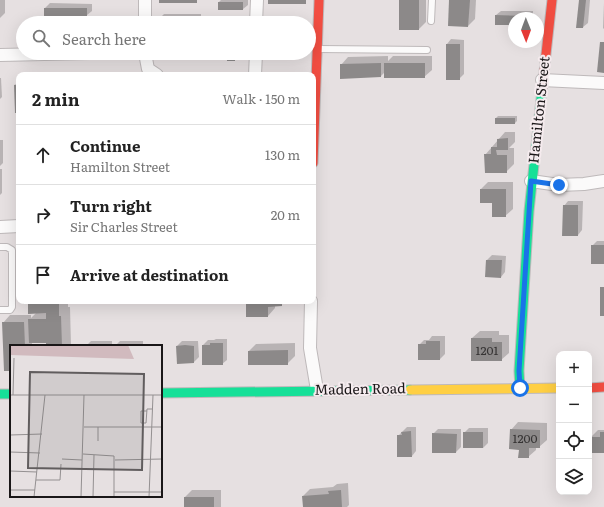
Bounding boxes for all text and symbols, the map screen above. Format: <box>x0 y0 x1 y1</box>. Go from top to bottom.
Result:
north arrow <box>508 12 544 48</box>
search box <box>16 16 316 60</box>
icon: search <box>30 27 52 49</box>
text: Search here <box>62 27 146 50</box>
street label: Hamilton Street <box>522 55 554 165</box>
text: 2 min <box>32 86 80 111</box>
text: Walk · 150 m <box>223 89 300 108</box>
text: Continue <box>70 134 140 157</box>
icon: ahead <box>32 144 54 166</box>
text: 130 m <box>265 145 300 164</box>
text: Hamilton Street <box>70 157 170 176</box>
route end <box>550 176 568 194</box>
text: Turn right <box>70 194 152 217</box>
icon: right <box>32 204 54 226</box>
text: 20 m <box>271 205 300 224</box>
text: Sir Charles Street <box>70 217 178 236</box>
text: Arrive at destination <box>70 263 229 286</box>
icon: arrive <box>32 264 54 286</box>
house number: 1201 <box>476 341 499 359</box>
inset map <box>10 345 162 497</box>
map controls <box>556 351 592 495</box>
button: + <box>556 351 592 387</box>
street label: Madden Road <box>314 377 406 399</box>
route start <box>511 379 529 397</box>
button: − <box>556 387 592 423</box>
button: locate <box>556 423 592 459</box>
house number: 1200 <box>513 429 537 447</box>
button: layers <box>556 459 592 495</box>

